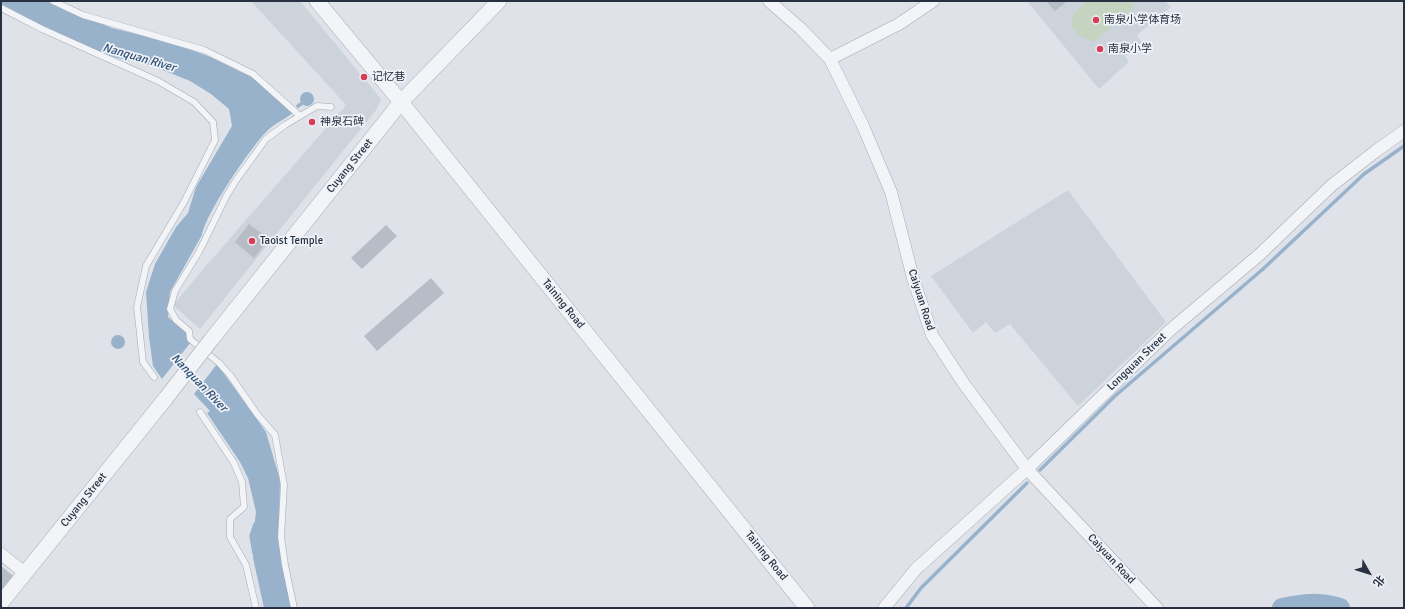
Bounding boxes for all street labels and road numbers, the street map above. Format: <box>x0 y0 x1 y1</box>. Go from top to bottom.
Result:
street label: Cuyang Street <box>324 136 376 196</box>
street label: Caiyuan Road <box>905 268 937 332</box>
street label: Taining Road <box>539 277 587 331</box>
street label: Longquan Street <box>1105 330 1169 394</box>
street label: Cuyang Street <box>58 470 110 530</box>
street label: Taining Road <box>742 529 790 583</box>
street label: Caiyuan Road <box>1084 531 1138 587</box>

